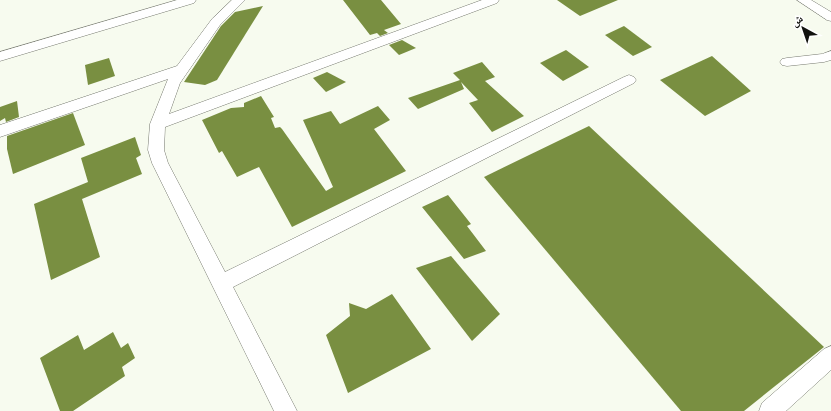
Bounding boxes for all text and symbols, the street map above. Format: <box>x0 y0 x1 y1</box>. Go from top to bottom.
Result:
north arrow <box>783 8 823 48</box>
text: ش <box>787 10 806 30</box>

